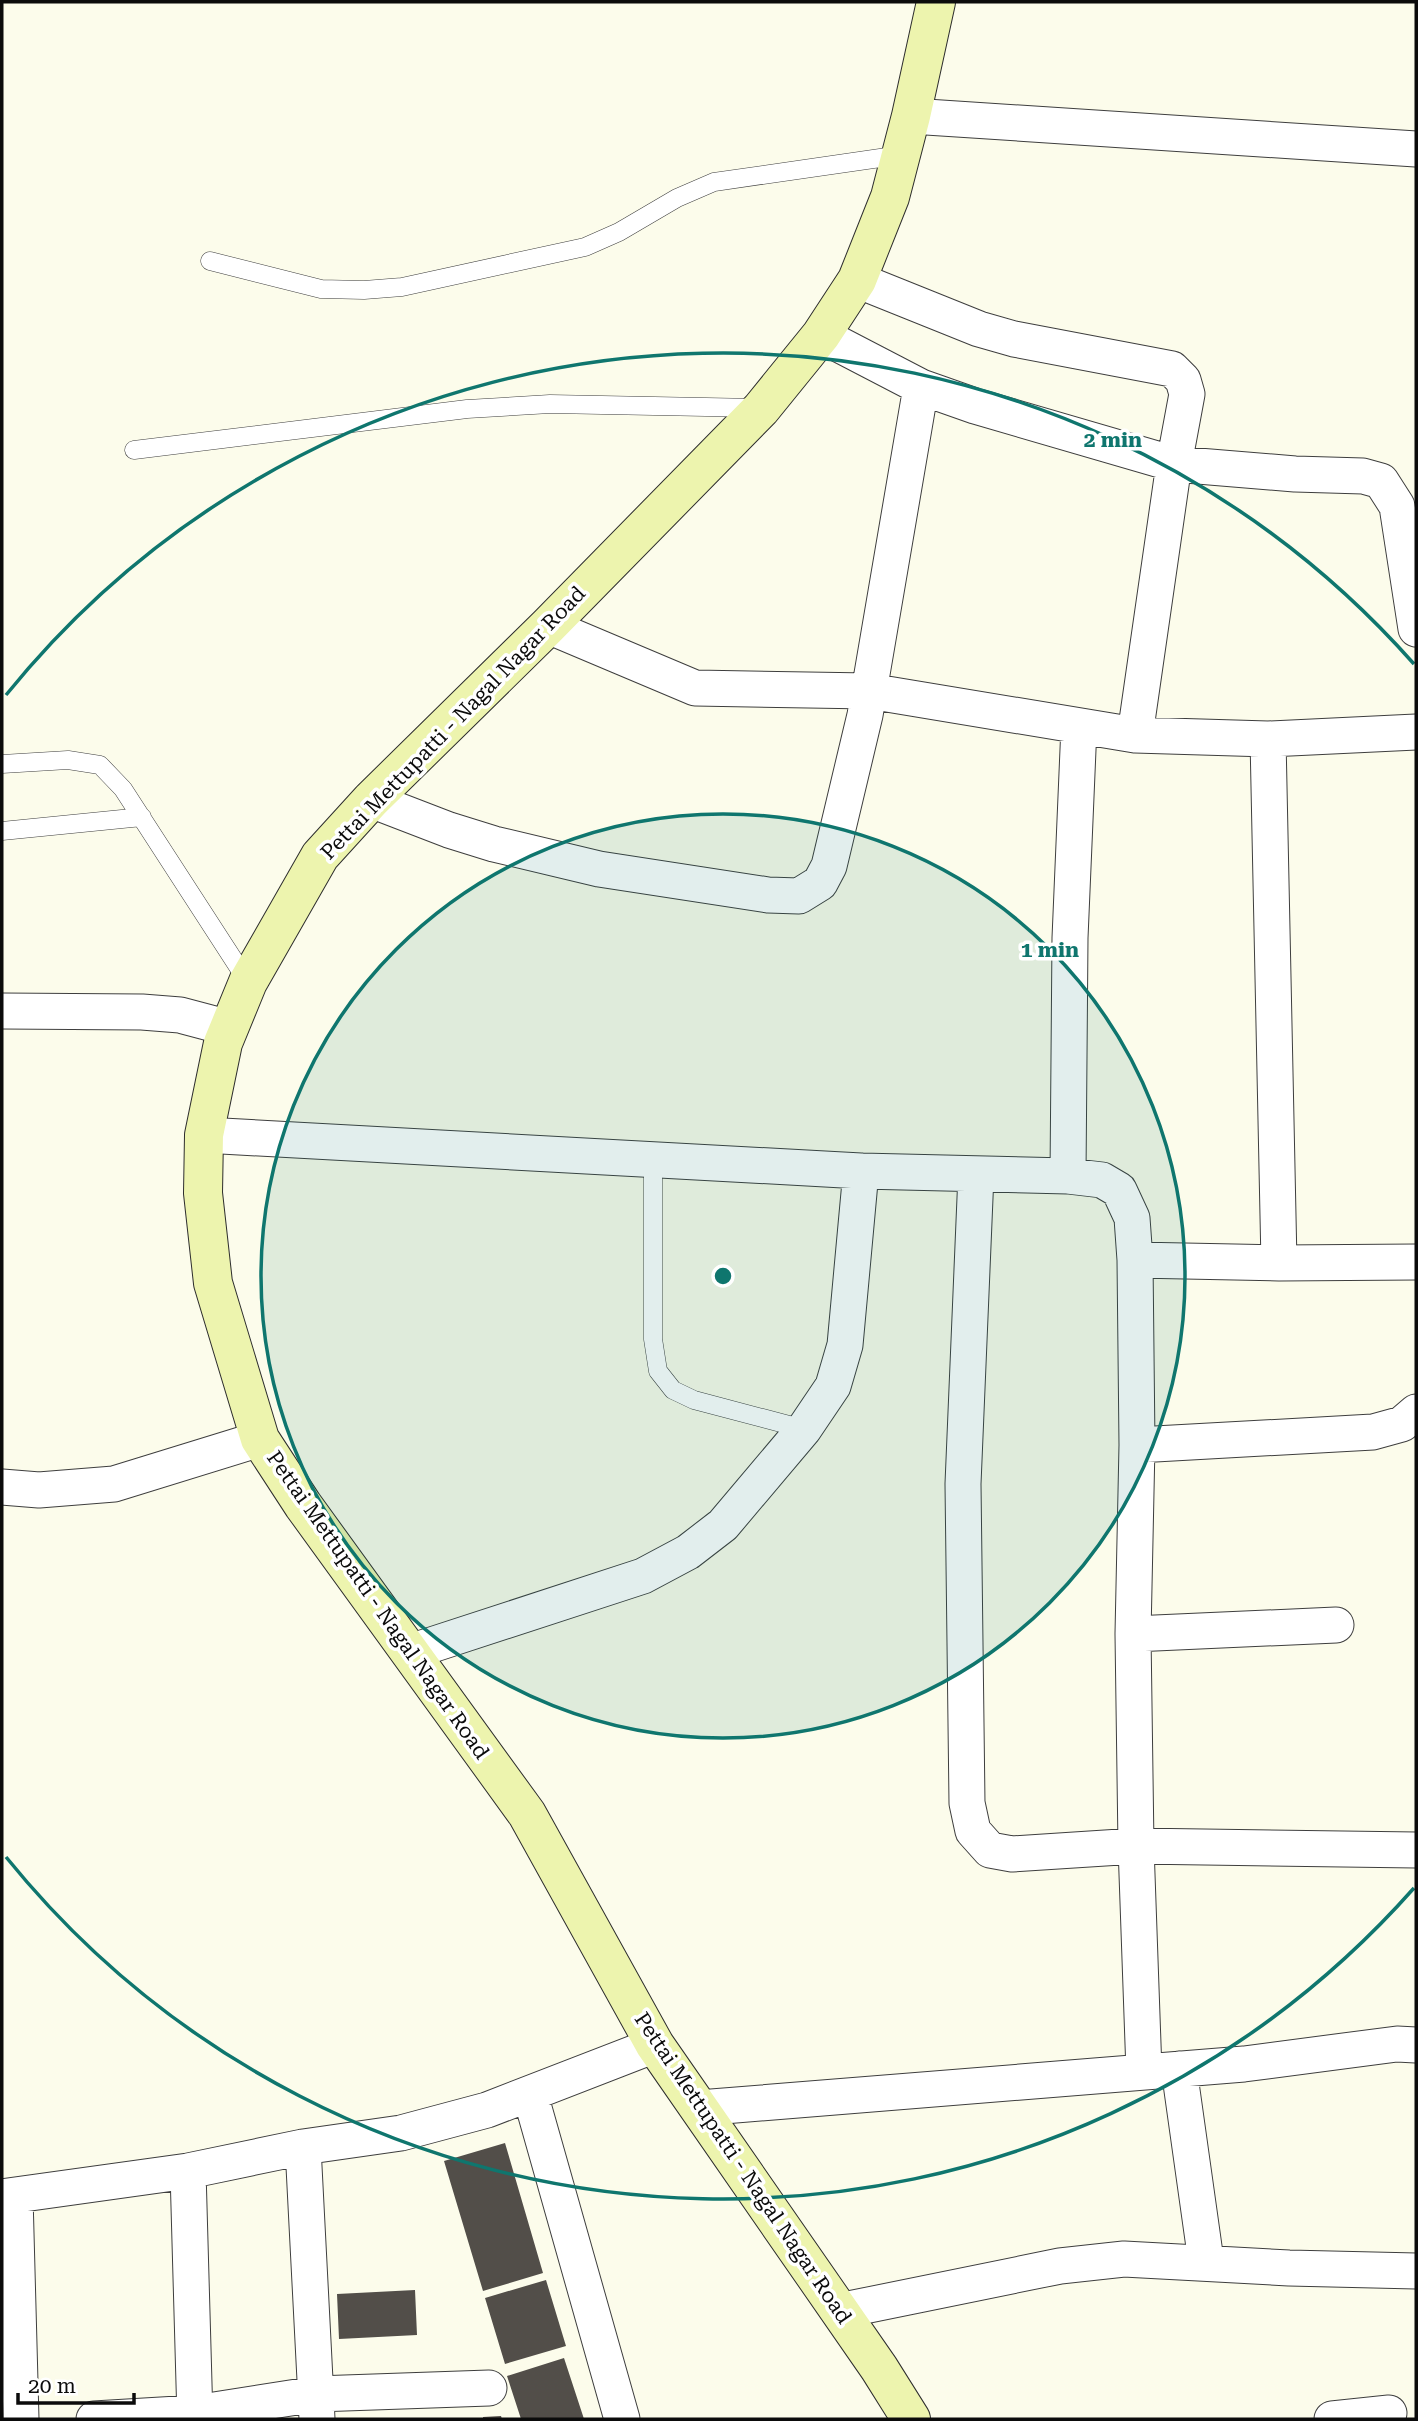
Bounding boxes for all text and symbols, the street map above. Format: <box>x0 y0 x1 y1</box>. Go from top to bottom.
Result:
text: 2 min <box>1084 428 1142 452</box>
street label: Pettai Mettupatti - Nagal Nagar Road <box>316 581 591 865</box>
text: 1 min <box>1021 938 1079 962</box>
centre of rings <box>711 1264 735 1288</box>
street label: Pettai Mettupatti - Nagal Nagar Road <box>262 1446 494 1764</box>
street label: Pettai Mettupatti - Nagal Nagar Road <box>630 2008 857 2329</box>
scale bar <box>18 2362 133 2406</box>
text: 20 m <box>28 2374 76 2398</box>

